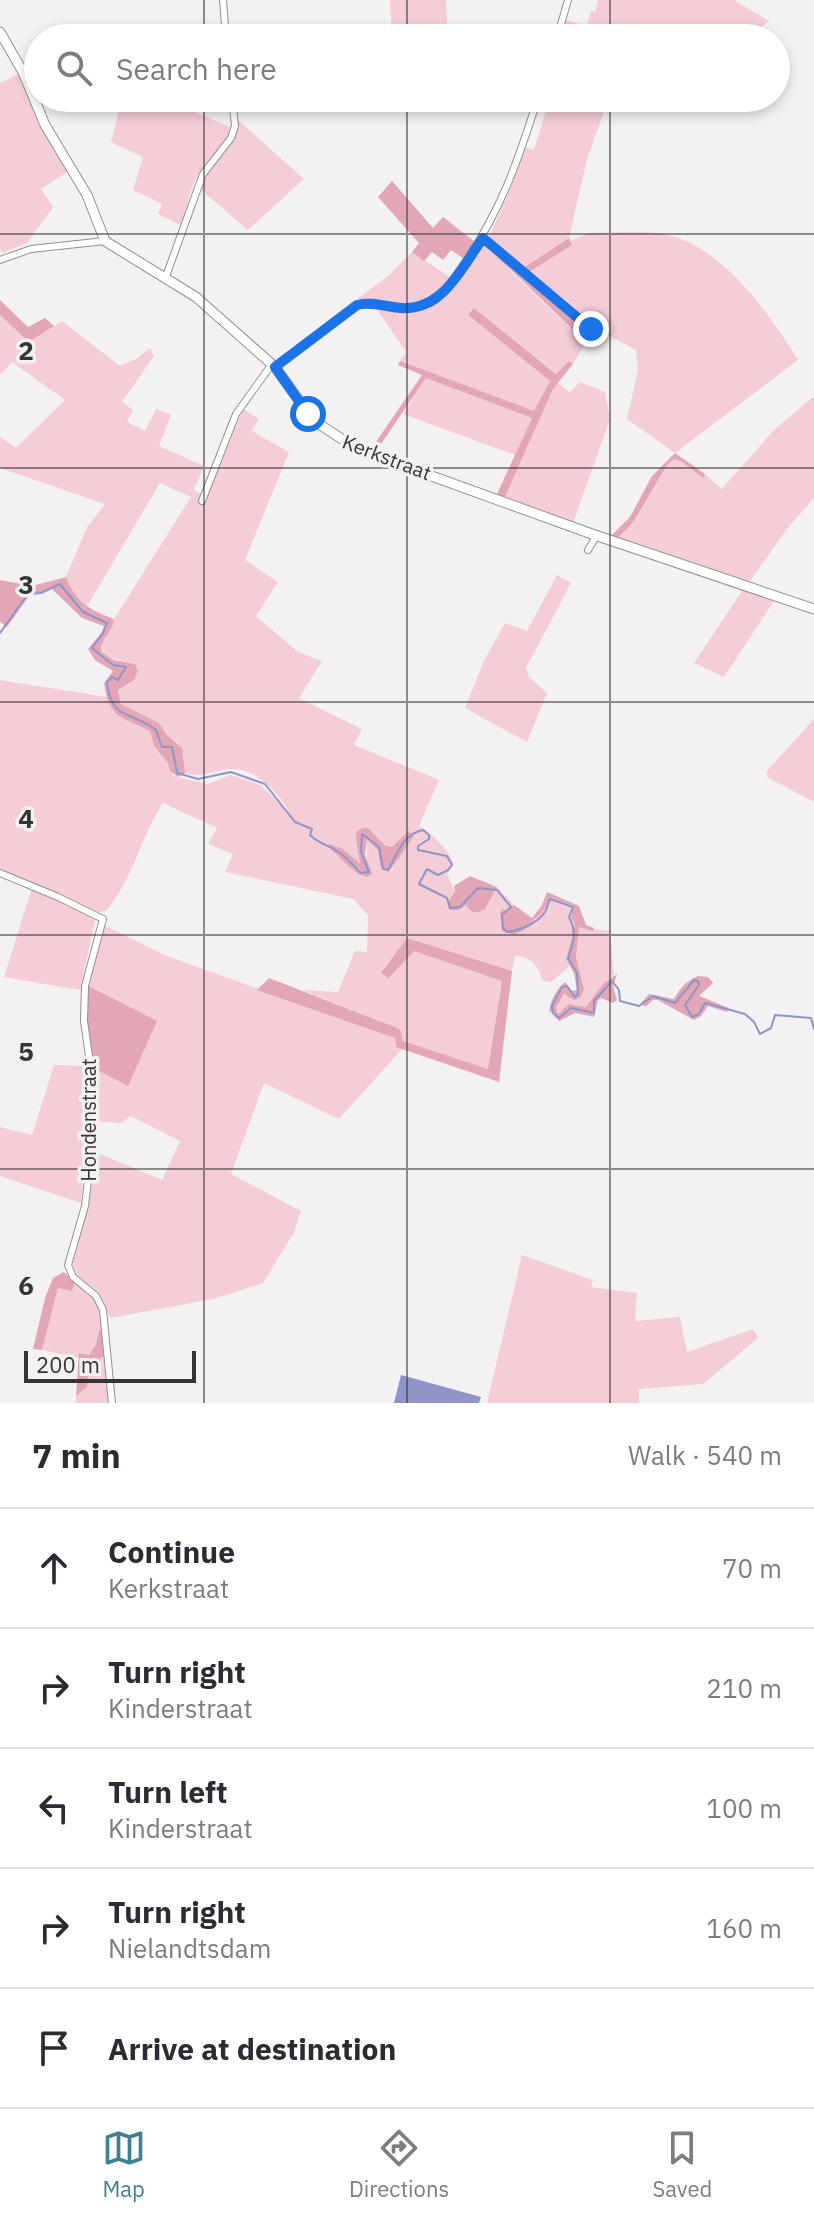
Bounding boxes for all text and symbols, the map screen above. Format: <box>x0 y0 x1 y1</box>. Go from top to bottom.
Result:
search box <box>24 24 790 112</box>
icon: search <box>52 46 96 90</box>
text: Search here <box>116 49 277 88</box>
route end <box>573 311 609 347</box>
text: 2 <box>18 333 34 367</box>
route start <box>290 396 326 432</box>
street label: Kerkstraat <box>339 428 435 486</box>
text: 3 <box>18 567 34 601</box>
text: 4 <box>18 801 34 835</box>
text: 5 <box>18 1034 34 1068</box>
street label: Hondenstraat <box>75 1059 102 1181</box>
text: 6 <box>18 1268 34 1302</box>
scale bar <box>24 1347 196 1383</box>
text: 200 m <box>36 1350 100 1379</box>
text: 7 min <box>32 1433 121 1477</box>
text: Walk · 540 m <box>628 1438 782 1472</box>
text: Continue <box>108 1532 235 1571</box>
icon: ahead <box>32 1546 76 1590</box>
text: 70 m <box>722 1551 782 1585</box>
text: Kerkstraat <box>108 1571 229 1605</box>
text: Turn right <box>108 1652 246 1691</box>
icon: right <box>32 1666 76 1710</box>
text: 210 m <box>706 1671 782 1705</box>
text: Kinderstraat <box>108 1691 253 1725</box>
text: Turn left <box>108 1772 227 1811</box>
icon: left <box>32 1786 76 1830</box>
text: 100 m <box>706 1791 782 1825</box>
text: Kinderstraat <box>108 1811 253 1845</box>
text: Turn right <box>108 1892 246 1931</box>
icon: right <box>32 1906 76 1950</box>
text: 160 m <box>706 1911 782 1945</box>
text: Nielandtsdam <box>108 1931 271 1965</box>
icon: arrive <box>32 2026 76 2070</box>
text: Arrive at destination <box>108 2029 396 2068</box>
tab: Map <box>102 2126 146 2203</box>
tab: Directions <box>349 2126 449 2203</box>
tab: Saved <box>652 2126 712 2203</box>

